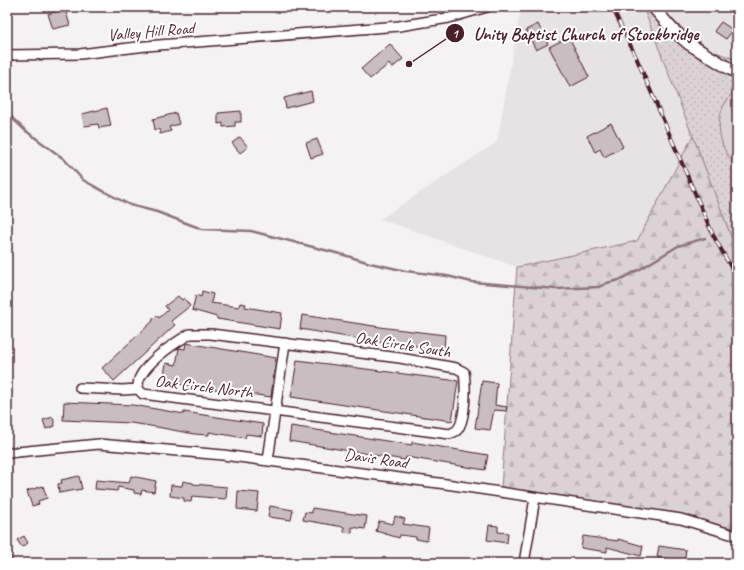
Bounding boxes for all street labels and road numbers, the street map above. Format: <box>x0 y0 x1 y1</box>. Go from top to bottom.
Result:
street label: Valley Hill Road <box>107 17 197 46</box>
street label: Oak Circle South <box>354 327 452 362</box>
street label: Oak Circle North <box>154 370 255 403</box>
street label: Davis Road <box>343 444 411 474</box>

